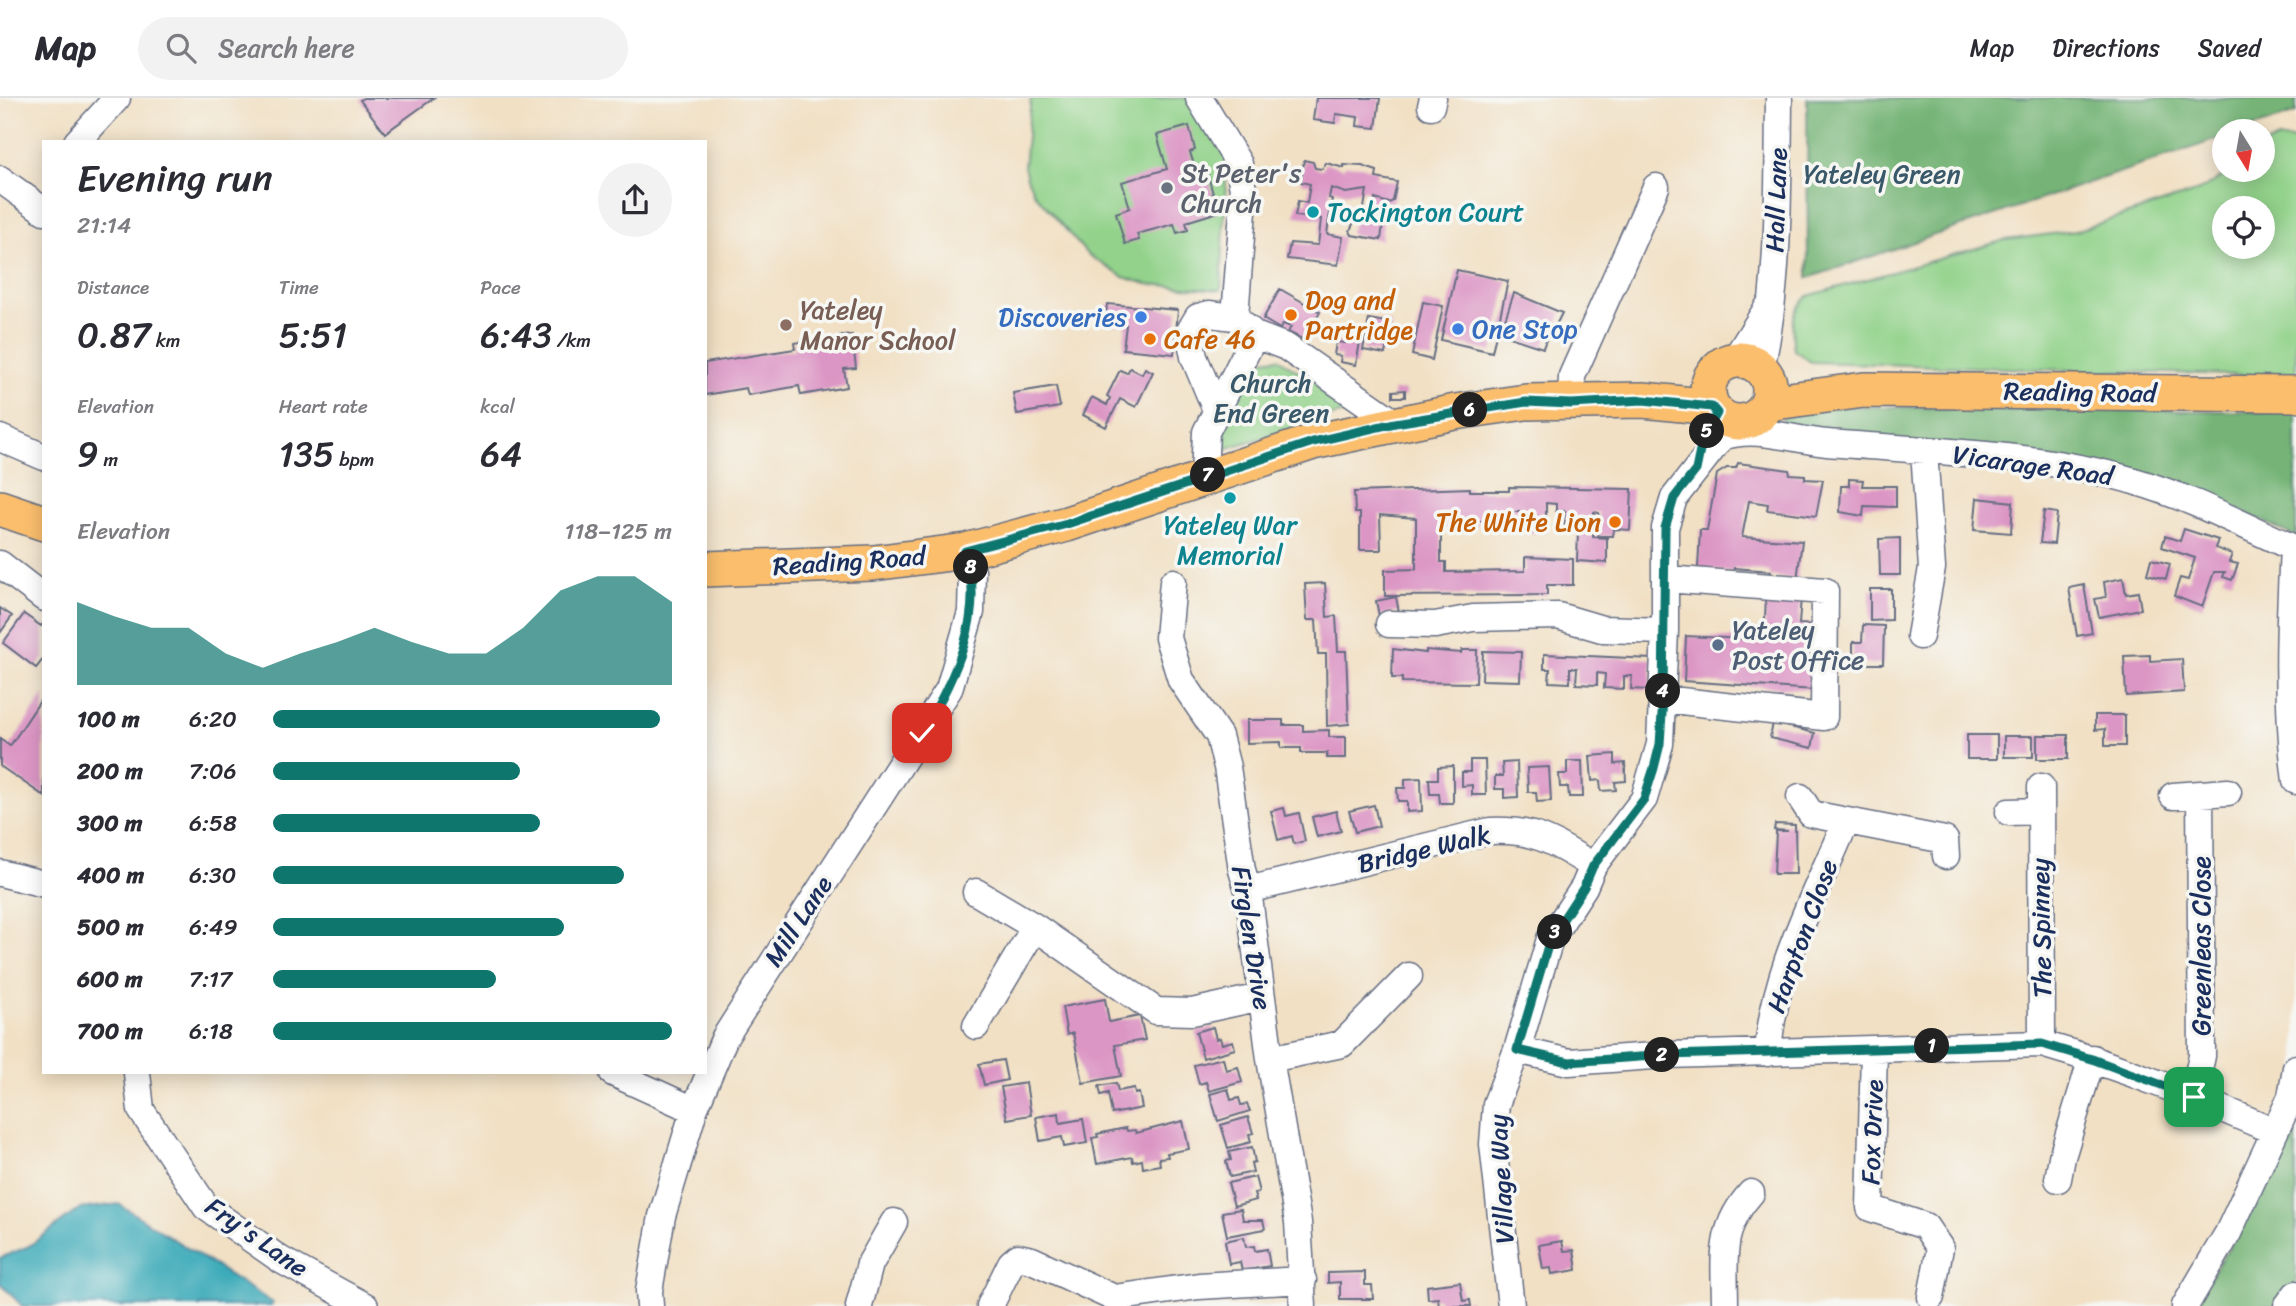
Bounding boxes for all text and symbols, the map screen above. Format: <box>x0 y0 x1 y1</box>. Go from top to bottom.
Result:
search box <box>138 17 628 80</box>
text: Map <box>35 19 96 77</box>
text: Search here <box>218 25 355 71</box>
text: Map <box>1970 27 2014 69</box>
text: Directions <box>2052 27 2160 69</box>
text: Saved <box>2198 27 2261 69</box>
icon: search <box>162 29 200 67</box>
north arrow <box>2212 119 2275 182</box>
map controls <box>2212 119 2275 259</box>
text: Evening run <box>77 145 273 212</box>
street label: Hall Lane <box>1751 146 1801 253</box>
place label: St Peter's Church <box>1181 150 1302 226</box>
park label: Yateley Green <box>1804 151 1960 197</box>
button: share <box>598 163 672 237</box>
marker: St Peter's Church <box>1159 180 1175 196</box>
place label: Tockington Court <box>1327 189 1524 235</box>
button: locate <box>2212 196 2275 259</box>
marker: Tockington Court <box>1305 204 1321 220</box>
text: 21:14 <box>77 205 131 246</box>
text: Distance <box>77 271 149 304</box>
text: Time <box>279 271 319 304</box>
text: Pace <box>480 271 521 304</box>
place label: Dog and Partridge <box>1305 277 1414 353</box>
place label: Yateley Manor School <box>800 287 956 363</box>
place label: Discoveries <box>998 294 1127 340</box>
text: 0.87 <box>77 304 151 366</box>
text: 5:51 <box>279 304 347 366</box>
text: 6:43 <box>480 304 552 366</box>
place label: One Stop <box>1472 306 1578 352</box>
marker: Dog and Partridge <box>1283 307 1299 323</box>
marker: Discoveries <box>1133 309 1149 325</box>
place label: Cafe 46 <box>1164 316 1256 362</box>
marker: Yateley Manor School <box>778 317 794 333</box>
marker: One Stop <box>1450 321 1466 337</box>
text: km <box>151 324 180 357</box>
text: /km <box>552 324 591 357</box>
marker: Cafe 46 <box>1142 331 1158 347</box>
park label: Church End Green <box>1213 360 1329 436</box>
street label: Reading Road <box>2003 368 2159 416</box>
text: Elevation <box>77 390 154 423</box>
text: Heart rate <box>279 390 368 423</box>
text: kcal <box>480 390 515 423</box>
pin: 6 <box>1452 392 1488 428</box>
text: 6 <box>1464 393 1475 426</box>
pin: 5 <box>1690 414 1724 448</box>
text: 5 <box>1701 414 1712 447</box>
text: 9 <box>77 423 99 485</box>
text: 135 <box>279 423 334 485</box>
text: 64 <box>480 423 522 485</box>
street label: Vicarage Road <box>1950 431 2118 499</box>
text: m <box>99 443 118 476</box>
text: bpm <box>334 443 374 476</box>
pin: 7 <box>1190 458 1226 492</box>
text: 7 <box>1202 458 1213 491</box>
marker: Yateley War Memorial <box>1222 490 1238 506</box>
place label: The White Lion <box>1435 499 1601 545</box>
place label: Yateley War Memorial <box>1163 502 1298 578</box>
text: Elevation <box>77 511 170 552</box>
text: 118–125 m <box>565 511 672 552</box>
marker: The White Lion <box>1607 514 1623 530</box>
street label: Reading Road <box>771 533 929 589</box>
pin: 8 <box>954 550 988 584</box>
text: 8 <box>965 550 976 583</box>
place label: Yateley Post Office <box>1732 607 1864 683</box>
marker: Yateley Post Office <box>1710 637 1726 653</box>
pin: 4 <box>1646 674 1680 708</box>
text: 4 <box>1657 674 1668 707</box>
text: 100 m <box>77 699 140 740</box>
text: 6:20 <box>189 699 237 740</box>
pin <box>892 703 952 763</box>
icon: check <box>903 714 941 752</box>
text: 200 m <box>77 751 143 792</box>
text: 7:06 <box>189 751 237 792</box>
text: 300 m <box>77 803 142 844</box>
text: 6:58 <box>189 803 237 844</box>
street label: Bridge Walk <box>1353 811 1495 887</box>
street label: Harpton Close <box>1753 853 1851 1019</box>
text: 400 m <box>77 855 144 896</box>
text: 6:30 <box>189 855 236 896</box>
street label: Greenleas Close <box>2178 856 2224 1036</box>
street label: The Spinney <box>2017 857 2065 998</box>
street label: Firglen Drive <box>1218 863 1286 1013</box>
street label: Mill Lane <box>751 865 845 976</box>
text: 500 m <box>77 907 144 948</box>
text: 6:49 <box>189 907 238 948</box>
pin: 3 <box>1538 914 1572 950</box>
text: 3 <box>1549 915 1560 948</box>
text: 600 m <box>77 959 143 1000</box>
text: 7:17 <box>189 959 232 1000</box>
text: 700 m <box>77 1011 143 1052</box>
text: 6:18 <box>189 1011 233 1052</box>
pin: 1 <box>1914 1028 1950 1063</box>
text: 1 <box>1927 1029 1936 1062</box>
pin: 2 <box>1644 1038 1680 1072</box>
text: 2 <box>1656 1038 1667 1071</box>
pin <box>2164 1067 2224 1127</box>
street label: Fox Drive <box>1847 1078 1897 1185</box>
icon: arrive <box>2175 1078 2213 1116</box>
street label: Village Way <box>1475 1113 1527 1245</box>
street label: Fry's Lane <box>196 1184 318 1290</box>

